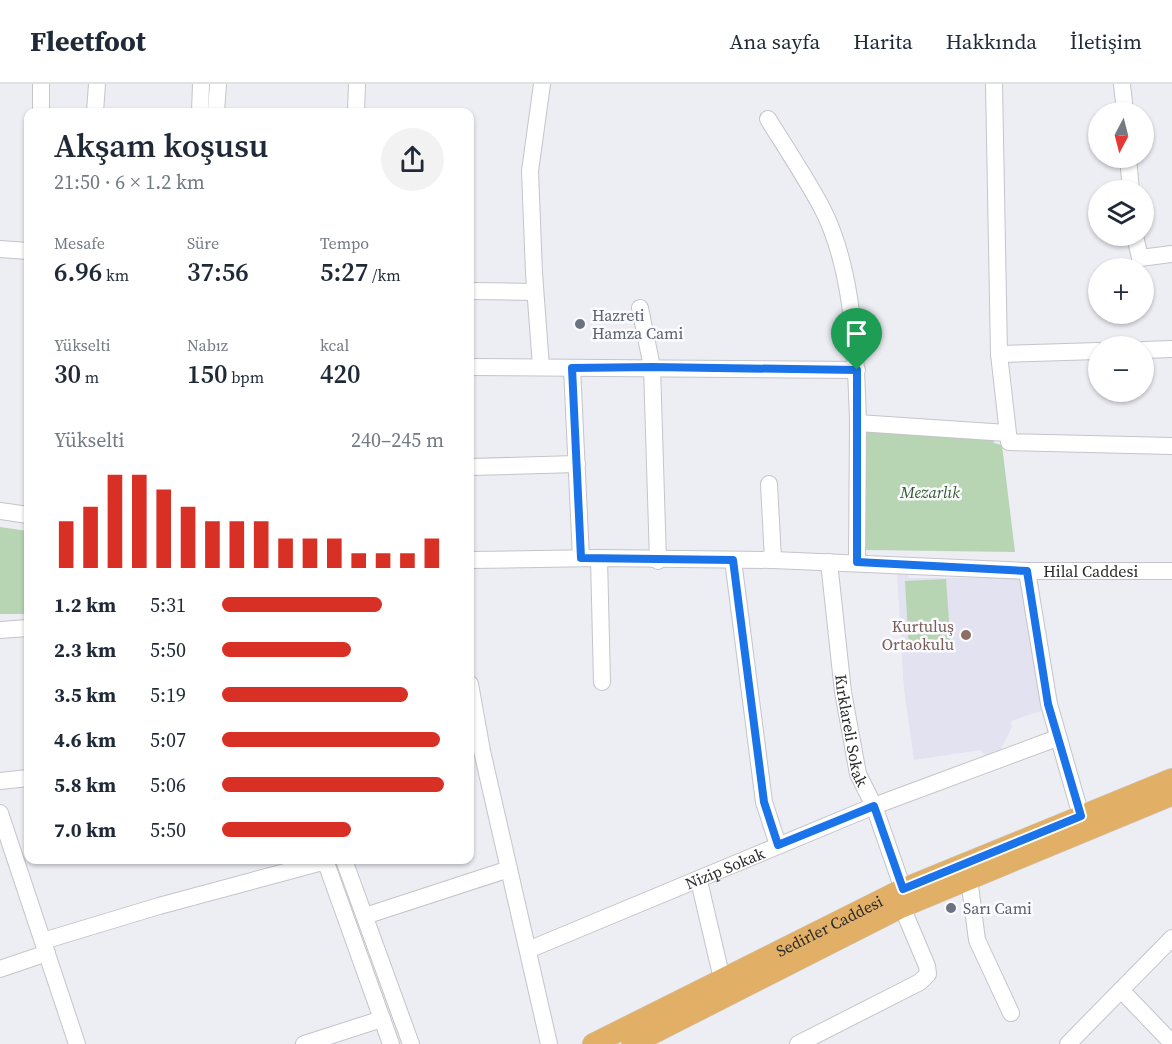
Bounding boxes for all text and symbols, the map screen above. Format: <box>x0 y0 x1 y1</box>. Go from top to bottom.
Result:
text: Fleetfoot <box>30 22 146 60</box>
text: Ana sayfa <box>730 27 820 56</box>
text: Harita <box>853 27 913 56</box>
text: Hakkında <box>946 27 1037 56</box>
text: İletişim <box>1070 27 1142 56</box>
north arrow <box>1088 102 1154 168</box>
map controls <box>1088 102 1154 402</box>
text: Akşam koşusu <box>54 123 268 168</box>
button: share <box>381 128 444 191</box>
text: 21:50 · 6 × 1.2 km <box>54 168 205 196</box>
button: layers <box>1088 180 1154 246</box>
text: Mesafe <box>54 232 105 254</box>
text: Süre <box>187 232 219 254</box>
text: Tempo <box>320 232 369 254</box>
text: 6.96 <box>54 254 102 290</box>
text: 37:56 <box>187 254 249 290</box>
text: 5:27 <box>320 254 368 290</box>
button: + <box>1088 258 1154 324</box>
text: km <box>102 264 129 286</box>
text: /km <box>368 264 401 286</box>
place label: Hazreti Hamza Cami <box>592 304 684 344</box>
pin <box>831 308 882 370</box>
marker: Hazreti Hamza Cami <box>573 317 587 331</box>
icon: arrive <box>840 317 873 350</box>
text: Yükselti <box>54 334 110 356</box>
text: Nabız <box>187 334 228 356</box>
text: kcal <box>320 334 349 356</box>
button: − <box>1088 336 1154 402</box>
text: 30 <box>54 356 81 392</box>
text: 150 <box>187 356 228 392</box>
text: 420 <box>320 356 361 392</box>
text: m <box>81 366 99 388</box>
text: bpm <box>228 366 264 388</box>
text: Yükselti <box>54 426 125 454</box>
text: 240–245 m <box>351 426 444 454</box>
park label: Mezarlık <box>899 481 960 503</box>
street label: Hilal Caddesi <box>1043 560 1138 582</box>
text: 1.2 km <box>54 591 116 619</box>
text: 5:31 <box>150 591 186 619</box>
place label: Kurtuluş Ortaokulu <box>882 615 954 655</box>
marker: Kurtuluş Ortaokulu <box>959 628 973 642</box>
text: 2.3 km <box>54 636 116 664</box>
text: 5:50 <box>150 636 186 664</box>
street label: Kırklareli Sokak <box>830 673 874 791</box>
text: 3.5 km <box>54 681 116 709</box>
text: 5:19 <box>150 681 186 709</box>
text: 4.6 km <box>54 726 116 754</box>
text: 5:07 <box>150 726 186 754</box>
text: 5.8 km <box>54 771 116 799</box>
text: 5:06 <box>150 771 186 799</box>
text: 7.0 km <box>54 816 116 844</box>
text: 5:50 <box>150 816 186 844</box>
street label: Nizip Sokak <box>682 842 768 894</box>
street label: Sedirler Caddesi <box>772 890 886 962</box>
place label: Sarı Cami <box>963 897 1032 919</box>
marker: Sarı Cami <box>944 901 958 915</box>

